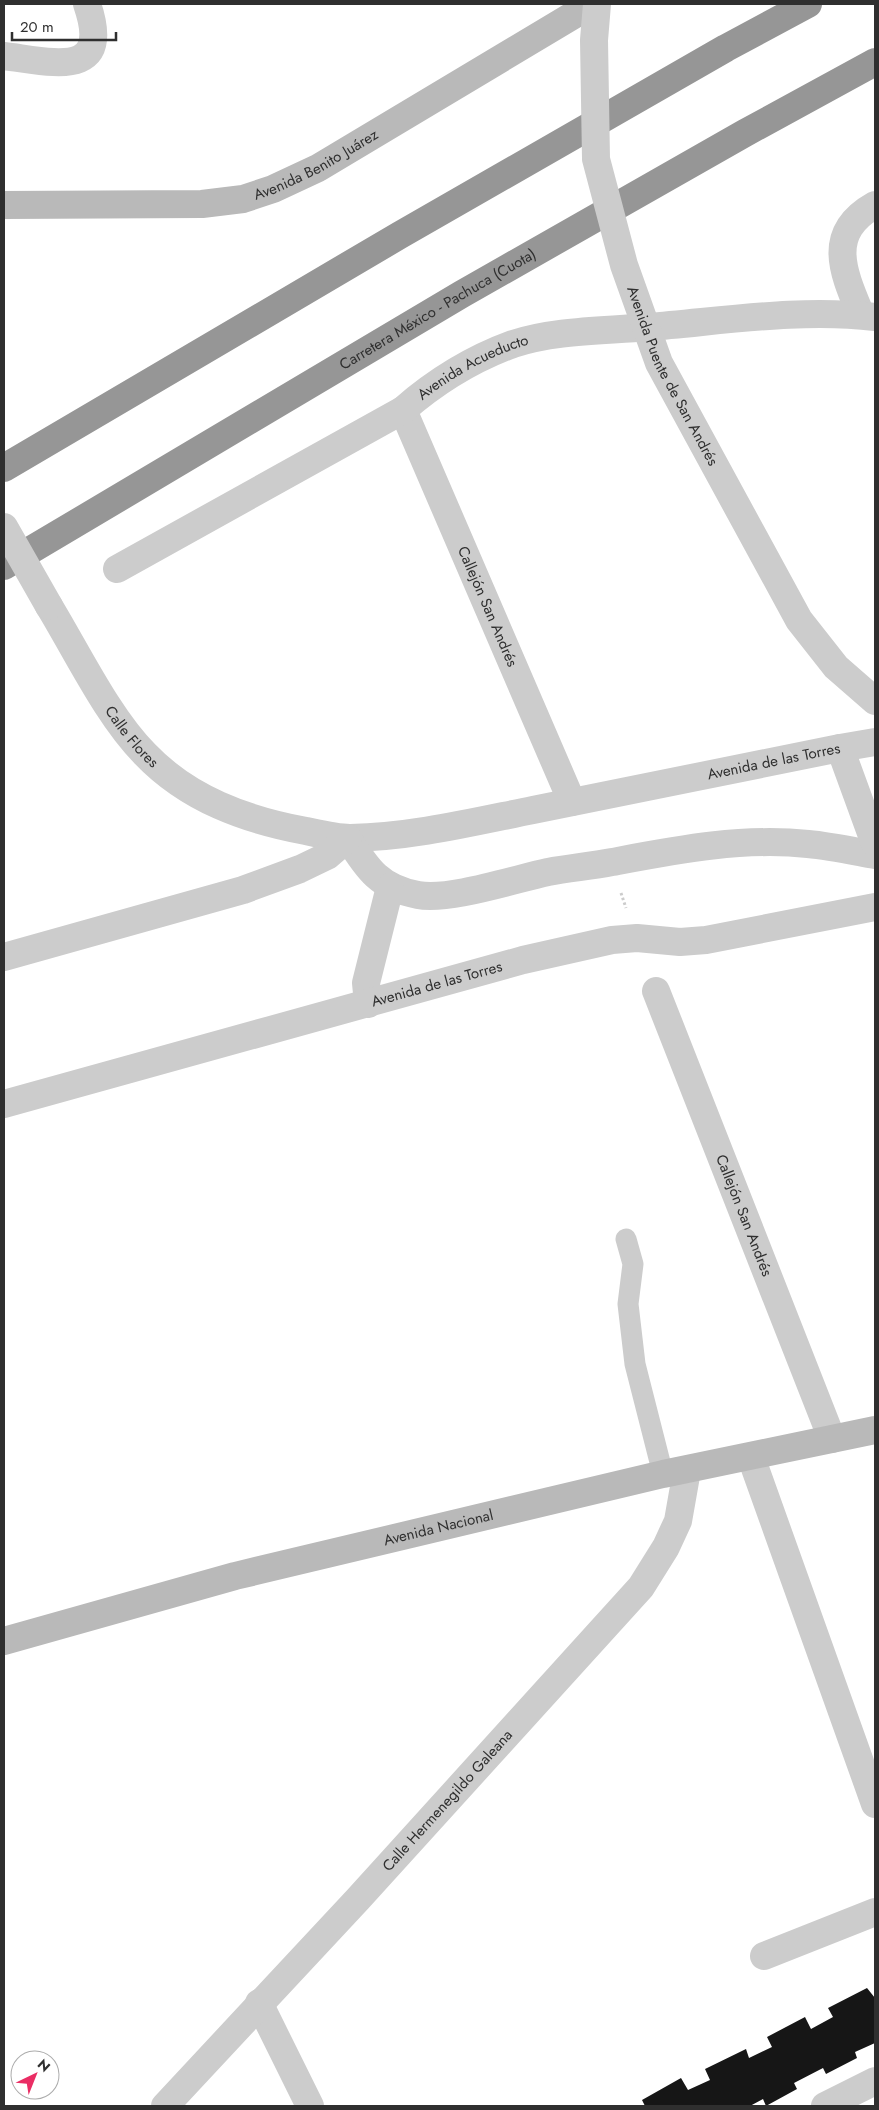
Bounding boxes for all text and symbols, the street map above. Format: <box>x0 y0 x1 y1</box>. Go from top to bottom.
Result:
scale bar <box>12 10 116 42</box>
text: 20 m <box>20 16 54 38</box>
street label: Avenida Benito Juárez <box>251 123 382 206</box>
street label: Carretera México - Pachuca (Cuota) <box>335 243 540 375</box>
street label: Avenida Puente de San Andrés <box>621 283 724 470</box>
street label: Avenida Acueducto <box>413 329 531 405</box>
street label: Callejón San Andrés <box>452 543 523 670</box>
street label: Calle Flores <box>100 701 164 773</box>
street label: Avenida de las Torres <box>705 737 842 785</box>
street label: Avenida de las Torres <box>369 955 505 1013</box>
street label: Callejón San Andrés <box>710 1151 778 1280</box>
street label: Avenida Nacional <box>381 1504 495 1551</box>
street label: Calle Hermenegildo Galeana <box>377 1725 518 1876</box>
north arrow <box>10 2050 60 2100</box>
text: N <box>33 2054 55 2077</box>

